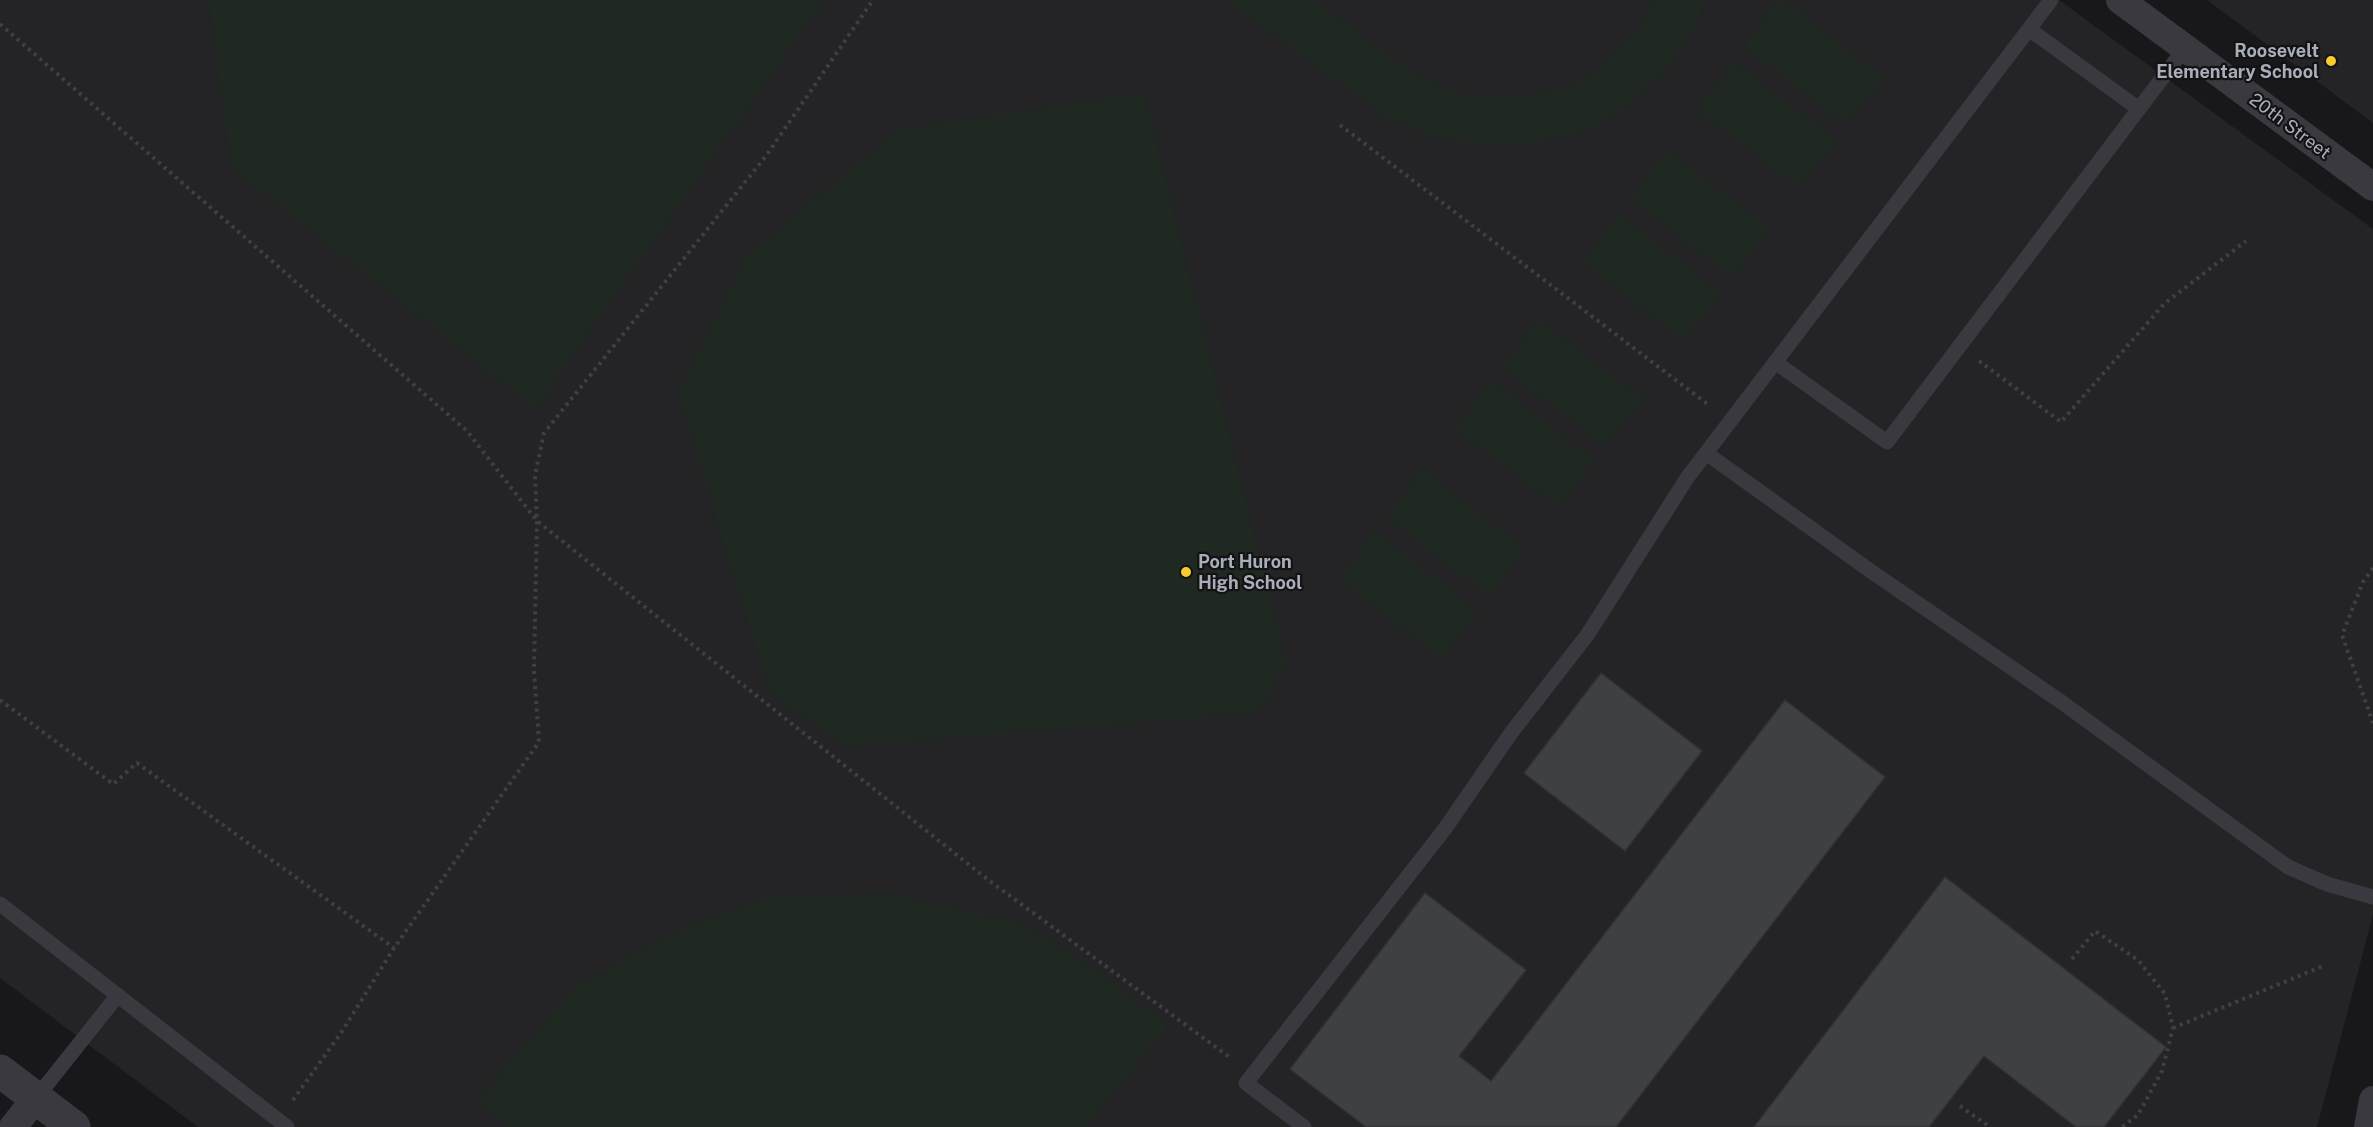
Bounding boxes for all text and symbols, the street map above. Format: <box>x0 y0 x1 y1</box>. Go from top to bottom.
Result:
place label: Roosevelt Elementary School <box>2156 40 2319 82</box>
marker: Roosevelt Elementary School <box>2324 54 2338 68</box>
street label: 20th Street <box>2246 88 2335 163</box>
place label: Port Huron High School <box>1198 551 1302 593</box>
marker: Port Huron High School <box>1179 565 1193 579</box>

